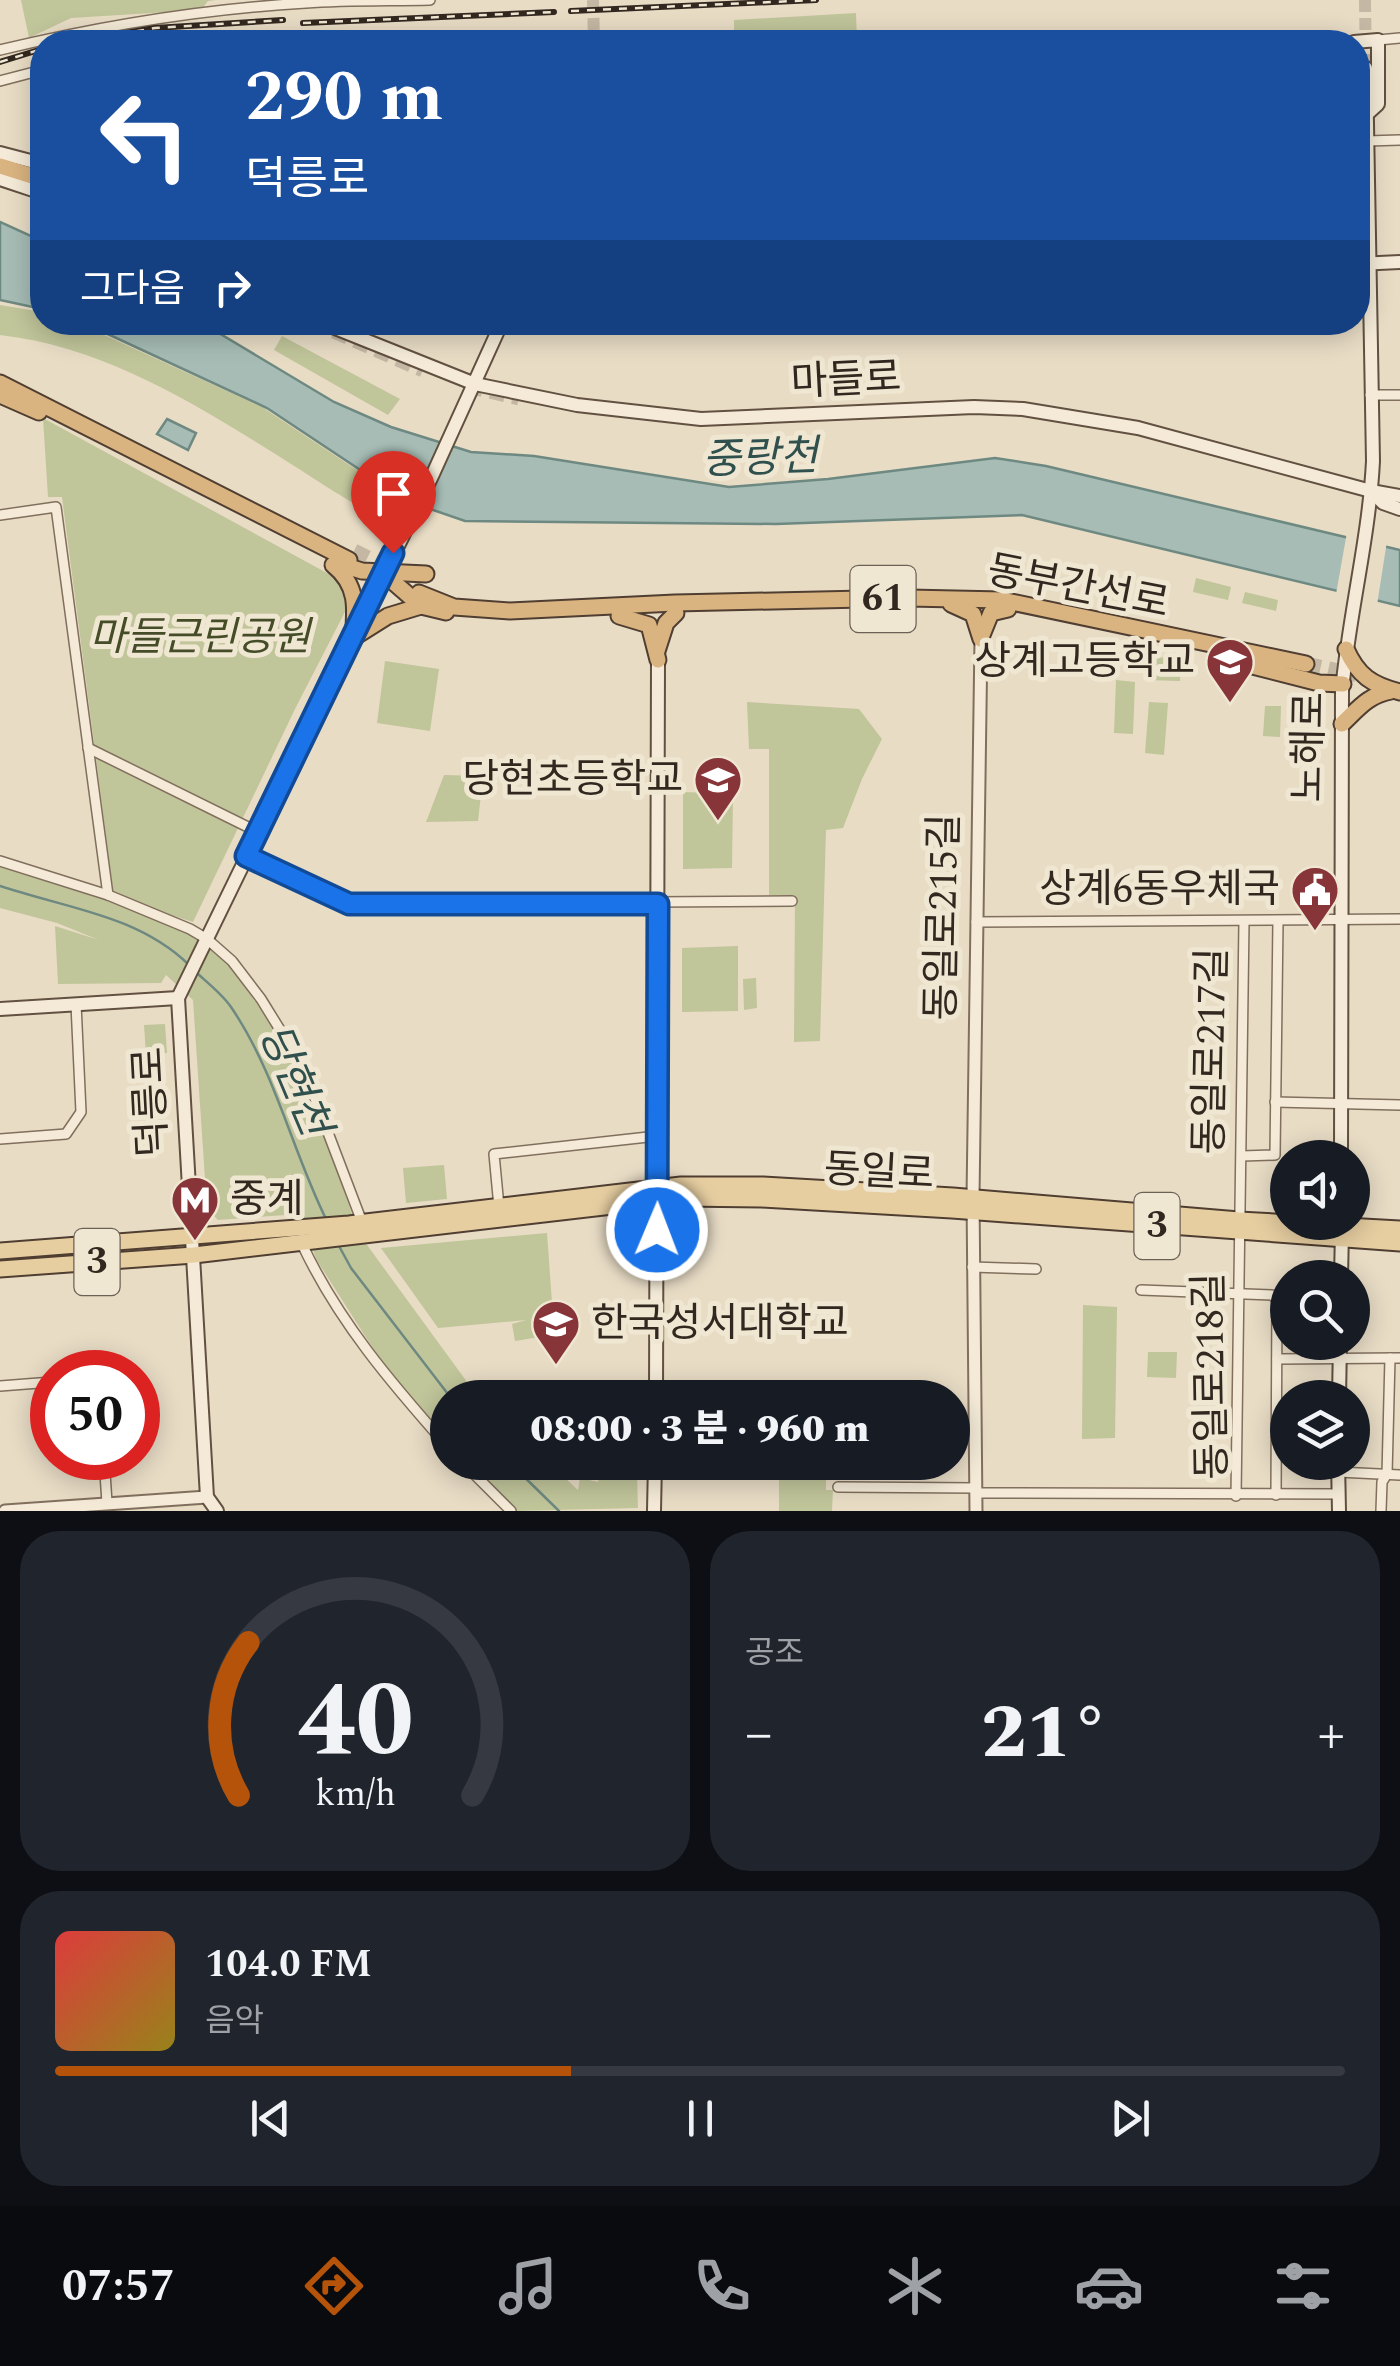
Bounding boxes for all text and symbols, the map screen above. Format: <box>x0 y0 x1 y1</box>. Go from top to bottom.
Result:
text: 290 m <box>245 45 443 151</box>
icon: left <box>80 70 210 200</box>
text: 덕릉로 <box>245 145 369 214</box>
icon: right <box>205 260 260 315</box>
text: 그다음 <box>80 261 185 319</box>
street label: 마들로 <box>789 348 903 414</box>
water label: 중랑천 <box>701 425 823 493</box>
pin <box>351 451 436 554</box>
icon: arrive <box>366 466 421 521</box>
street label: 동부간선로 <box>982 541 1174 635</box>
road number: 61 <box>850 566 916 632</box>
park label: 마들근린공원 <box>90 608 314 669</box>
place label: 상계고등학교 <box>974 632 1195 693</box>
school or university icon: 상계고등학교 <box>1204 636 1256 704</box>
street label: 노해로 <box>1279 691 1341 803</box>
place label: 당현초등학교 <box>462 750 683 811</box>
school or university icon: 당현초등학교 <box>692 754 744 822</box>
street label: 동일로215길 <box>912 813 976 1021</box>
place label: 상계6동우체국 <box>1039 860 1280 921</box>
public building icon: 상계6동우체국 <box>1289 864 1341 932</box>
street label: 동일로217길 <box>1180 947 1244 1155</box>
water label: 당현천 <box>242 1014 347 1150</box>
street label: 덕릉로 <box>119 1045 185 1159</box>
street label: 동일로 <box>822 1140 936 1206</box>
map controls <box>1270 1140 1370 1480</box>
button: sound <box>1270 1140 1370 1240</box>
place label: 중계 <box>230 1170 304 1231</box>
metro station icon: 중계 <box>169 1174 221 1242</box>
position arrow <box>605 1178 709 1282</box>
road number: 3 <box>1134 1193 1180 1259</box>
road number: 3 <box>74 1229 120 1295</box>
button: search <box>1270 1260 1370 1360</box>
street label: 동일로218길 <box>1180 1272 1244 1480</box>
place label: 한국성서대학교 <box>591 1294 849 1355</box>
school or university icon: 한국성서대학교 <box>530 1298 582 1366</box>
speed limit sign: 50 <box>30 1350 160 1480</box>
button: layers <box>1270 1380 1370 1480</box>
text: 08:00 · 3 분 · 960 m <box>530 1401 870 1459</box>
text: 공조 <box>745 1629 804 1678</box>
text: 40 <box>297 1643 413 1801</box>
text: 21° <box>981 1677 1109 1791</box>
text: − <box>745 1693 773 1776</box>
text: + <box>1317 1693 1345 1776</box>
text: km/h <box>315 1767 395 1822</box>
text: 104.0 FM <box>205 1936 372 1994</box>
text: 음악 <box>205 1997 264 2046</box>
icon: previous <box>243 2091 298 2146</box>
icon: pause <box>673 2091 728 2146</box>
icon: next <box>1103 2091 1158 2146</box>
icon: directions <box>299 2251 369 2321</box>
icon: music <box>493 2251 563 2321</box>
icon: phone <box>687 2251 757 2321</box>
icon: climate <box>880 2251 950 2321</box>
icon: car <box>1074 2251 1144 2321</box>
icon: filters <box>1268 2251 1338 2321</box>
text: 07:57 <box>62 2252 175 2321</box>

